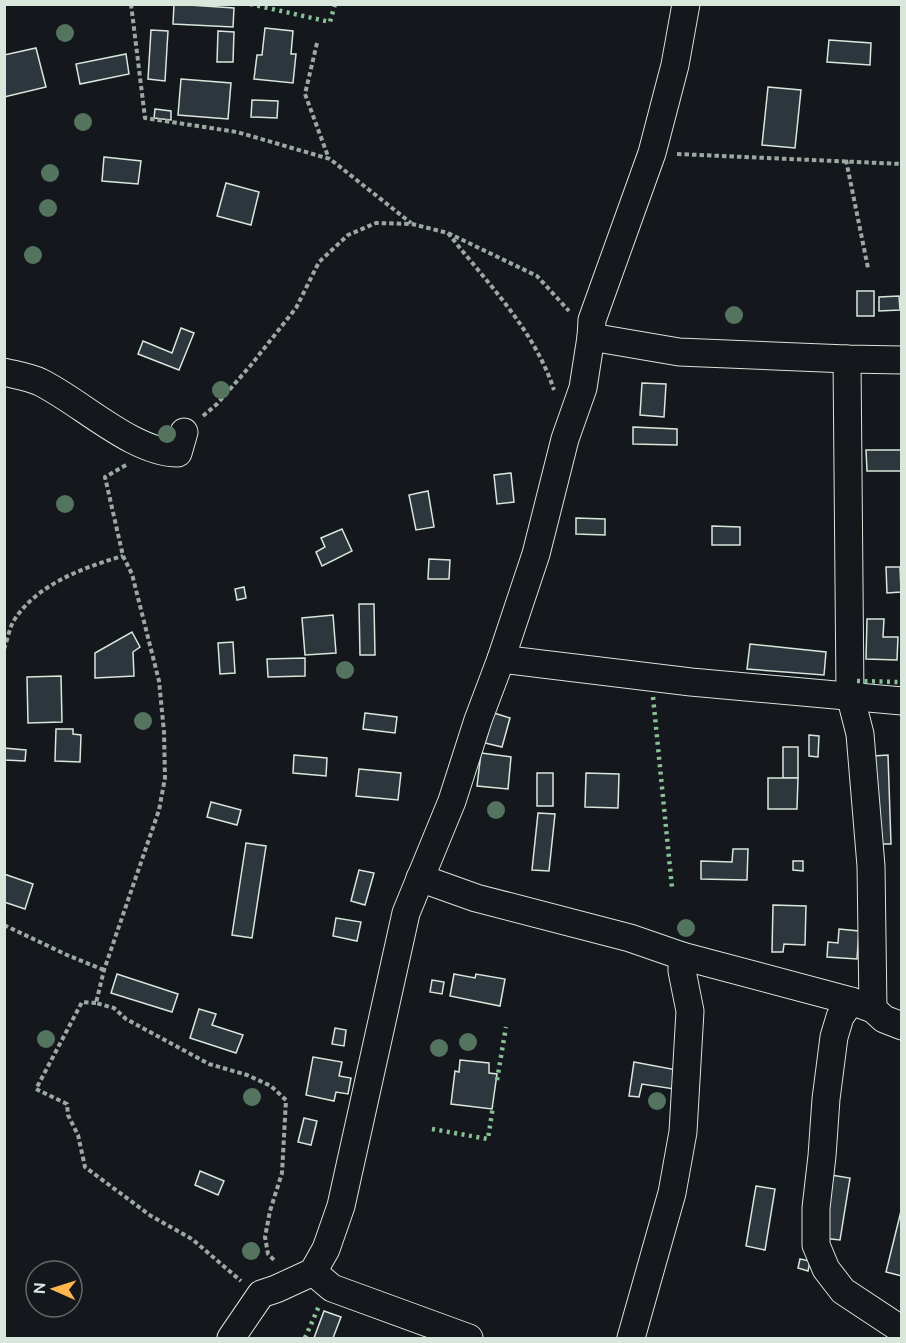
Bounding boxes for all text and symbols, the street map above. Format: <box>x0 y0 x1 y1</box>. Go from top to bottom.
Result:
north arrow <box>24 1259 84 1319</box>
text: N <box>30 1282 48 1295</box>

